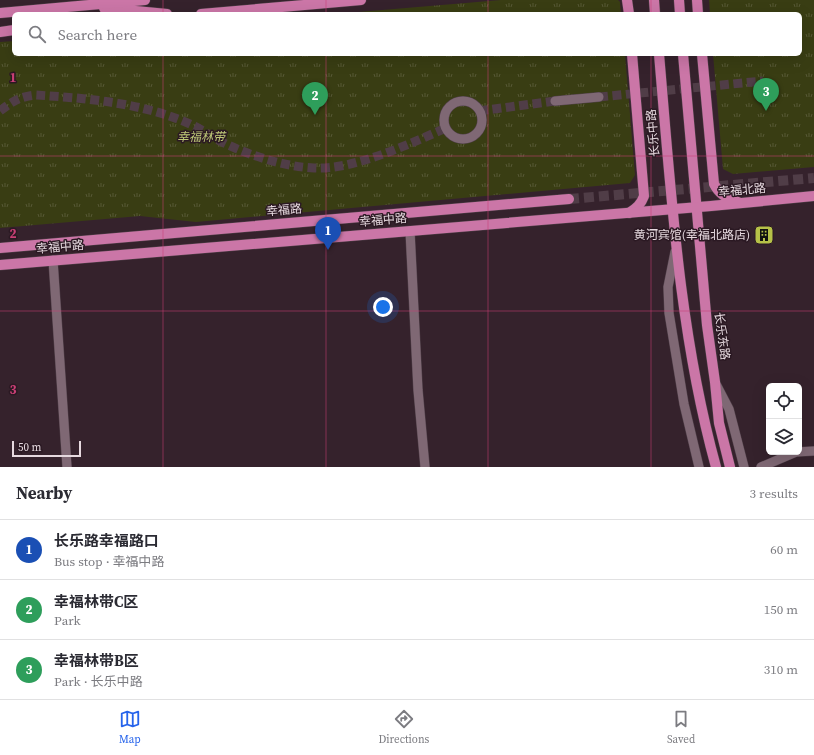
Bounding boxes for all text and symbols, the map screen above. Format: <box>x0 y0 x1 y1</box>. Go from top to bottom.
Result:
search box <box>12 12 802 56</box>
icon: search <box>26 23 48 45</box>
text: Search here <box>58 24 137 45</box>
text: 1 <box>9 69 17 86</box>
pin: 3 <box>753 78 779 111</box>
pin: 2 <box>302 82 328 115</box>
street label: 长乐中路 <box>643 108 663 158</box>
park label: 幸福林带 <box>177 129 227 145</box>
street label: 幸福北路 <box>717 180 767 200</box>
street label: 幸福路 <box>265 200 303 220</box>
street label: 幸福中路 <box>358 210 408 230</box>
pin: 1 <box>315 217 341 250</box>
building icon: 黄河宾馆(幸福北路店) <box>753 224 775 246</box>
text: 2 <box>9 225 17 242</box>
place label: 黄河宾馆(幸福北路店) <box>634 227 750 243</box>
street label: 幸福中路 <box>35 237 85 257</box>
your location <box>373 297 393 317</box>
street label: 长乐东路 <box>711 311 733 361</box>
text: 3 <box>9 381 17 398</box>
map controls <box>766 383 802 455</box>
button: locate <box>766 383 802 419</box>
button: layers <box>766 419 802 455</box>
scale bar <box>12 439 81 458</box>
text: 50 m <box>18 440 41 455</box>
text: Nearby <box>16 481 72 505</box>
text: 3 results <box>750 485 798 502</box>
text: 长乐路幸福路口 <box>54 530 159 551</box>
text: 1 <box>25 541 33 558</box>
text: 60 m <box>770 541 798 558</box>
text: Bus stop · 幸福中路 <box>54 553 165 570</box>
text: 幸福林带C区 <box>54 591 138 612</box>
text: 2 <box>25 601 33 618</box>
text: 150 m <box>764 601 798 618</box>
text: Park <box>54 612 81 629</box>
text: 幸福林带B区 <box>54 650 139 671</box>
text: 3 <box>25 661 33 678</box>
text: 310 m <box>764 661 798 678</box>
text: Park · 长乐中路 <box>54 673 143 690</box>
tab: Map <box>119 708 141 747</box>
tab: Directions <box>378 708 429 747</box>
tab: Saved <box>667 708 695 747</box>

